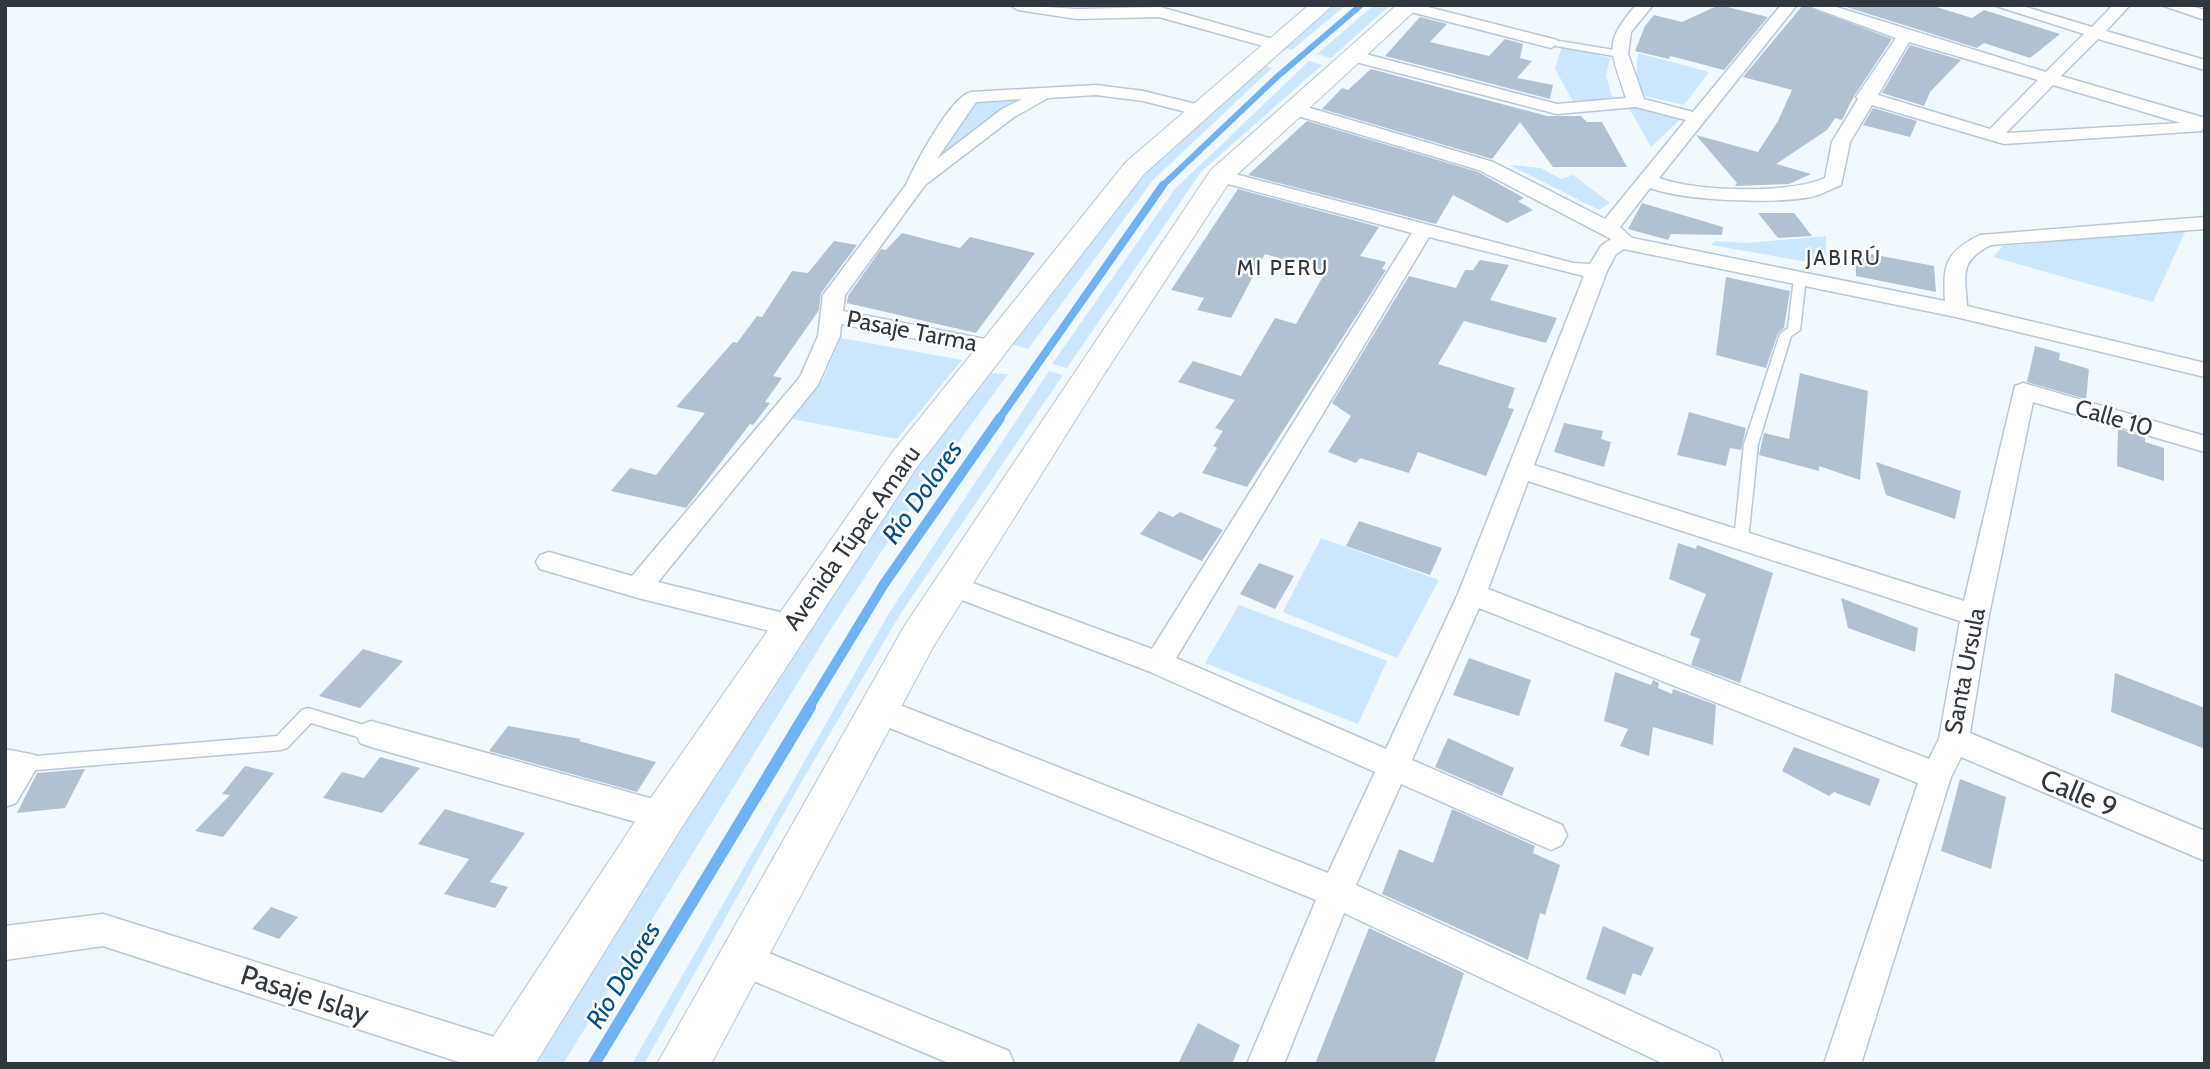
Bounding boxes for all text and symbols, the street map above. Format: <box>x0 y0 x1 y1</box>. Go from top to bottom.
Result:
district label: JABIRÚ <box>1805 245 1882 270</box>
district label: MI PERU <box>1237 255 1329 280</box>
street label: Pasaje Tarma <box>844 304 980 357</box>
street label: Calle 10 <box>2072 393 2156 442</box>
water label: Río Dolores <box>875 434 969 550</box>
street label: Avenida Túpac Amaru <box>777 440 926 636</box>
street label: Santa Ursula <box>1938 605 1991 737</box>
street label: Calle 9 <box>2035 762 2123 824</box>
water label: Río Dolores <box>579 916 667 1034</box>
street label: Pasaje Islay <box>237 957 373 1031</box>

